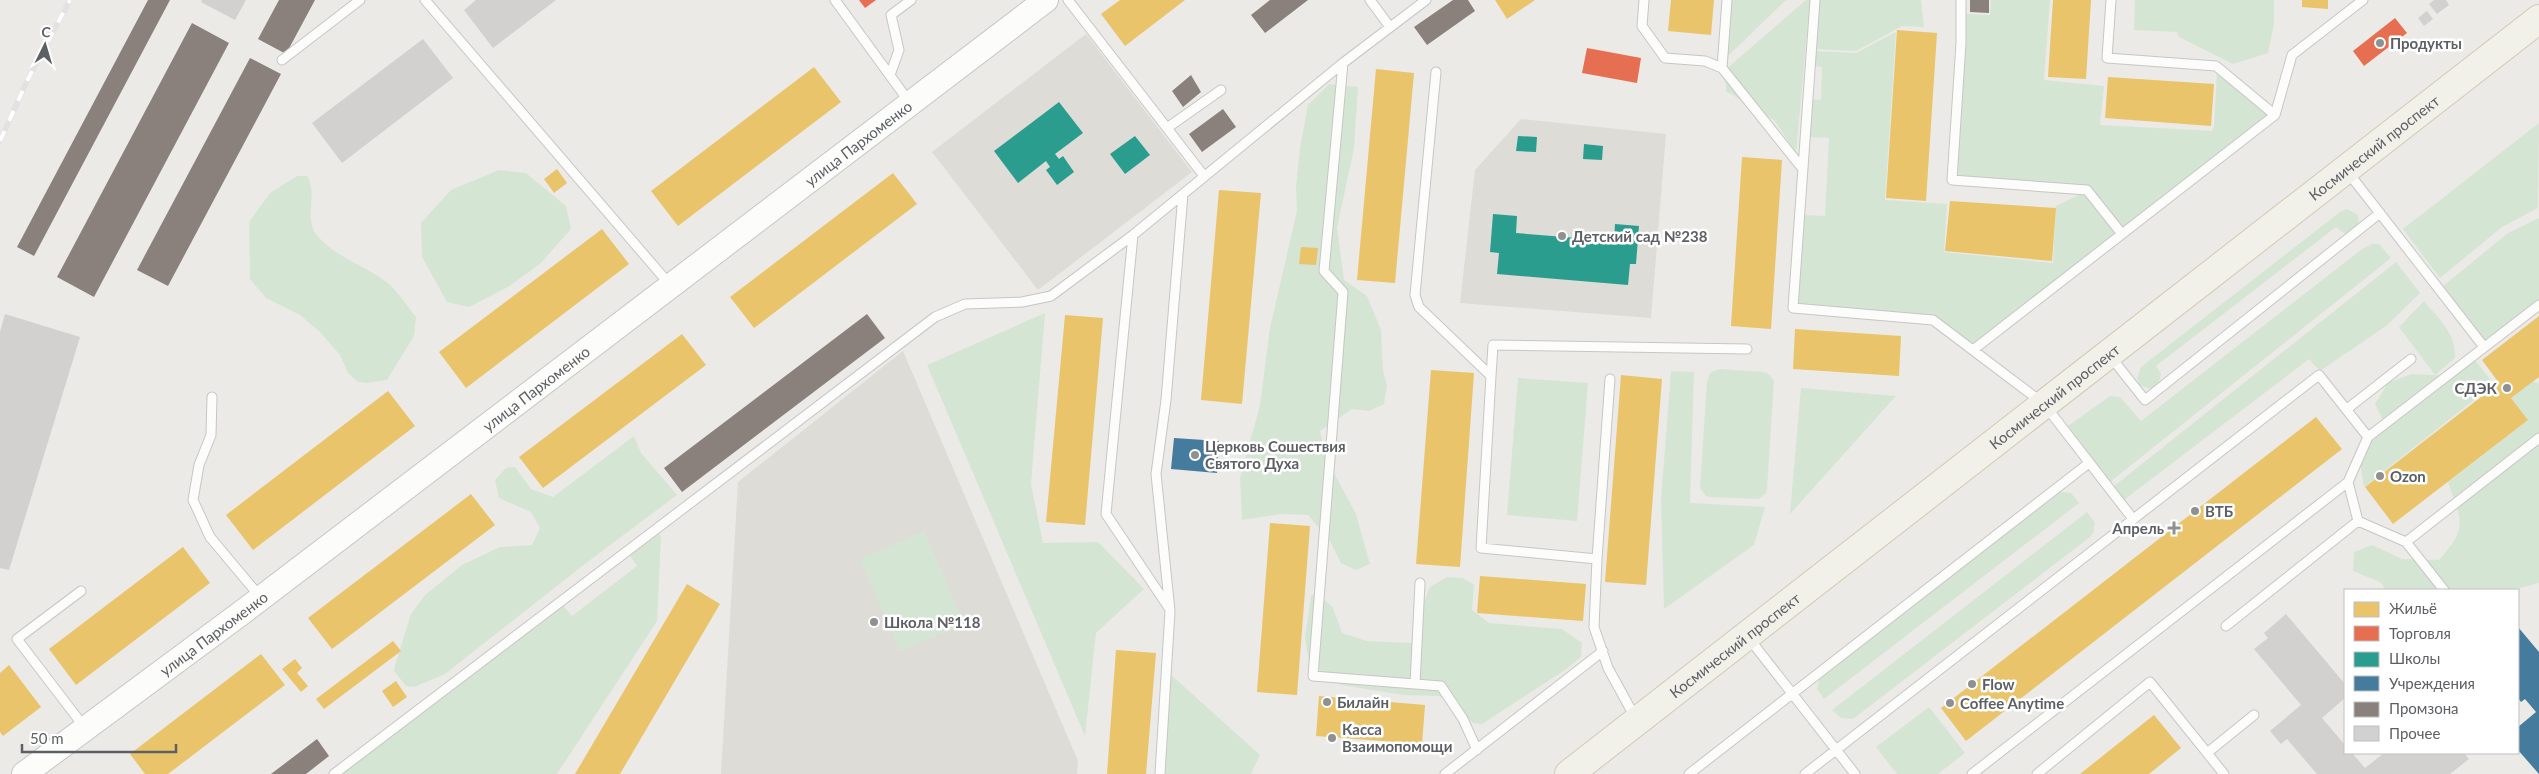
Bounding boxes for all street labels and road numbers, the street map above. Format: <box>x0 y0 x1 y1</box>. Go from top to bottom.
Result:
street label: Космический проспект <box>2305 91 2443 204</box>
street label: улица Пархоменко <box>801 97 915 190</box>
street label: Космический проспект <box>1985 340 2123 453</box>
street label: улица Пархоменко <box>479 342 593 435</box>
street label: улица Пархоменко <box>156 587 271 679</box>
street label: Космический проспект <box>1666 588 1804 701</box>

